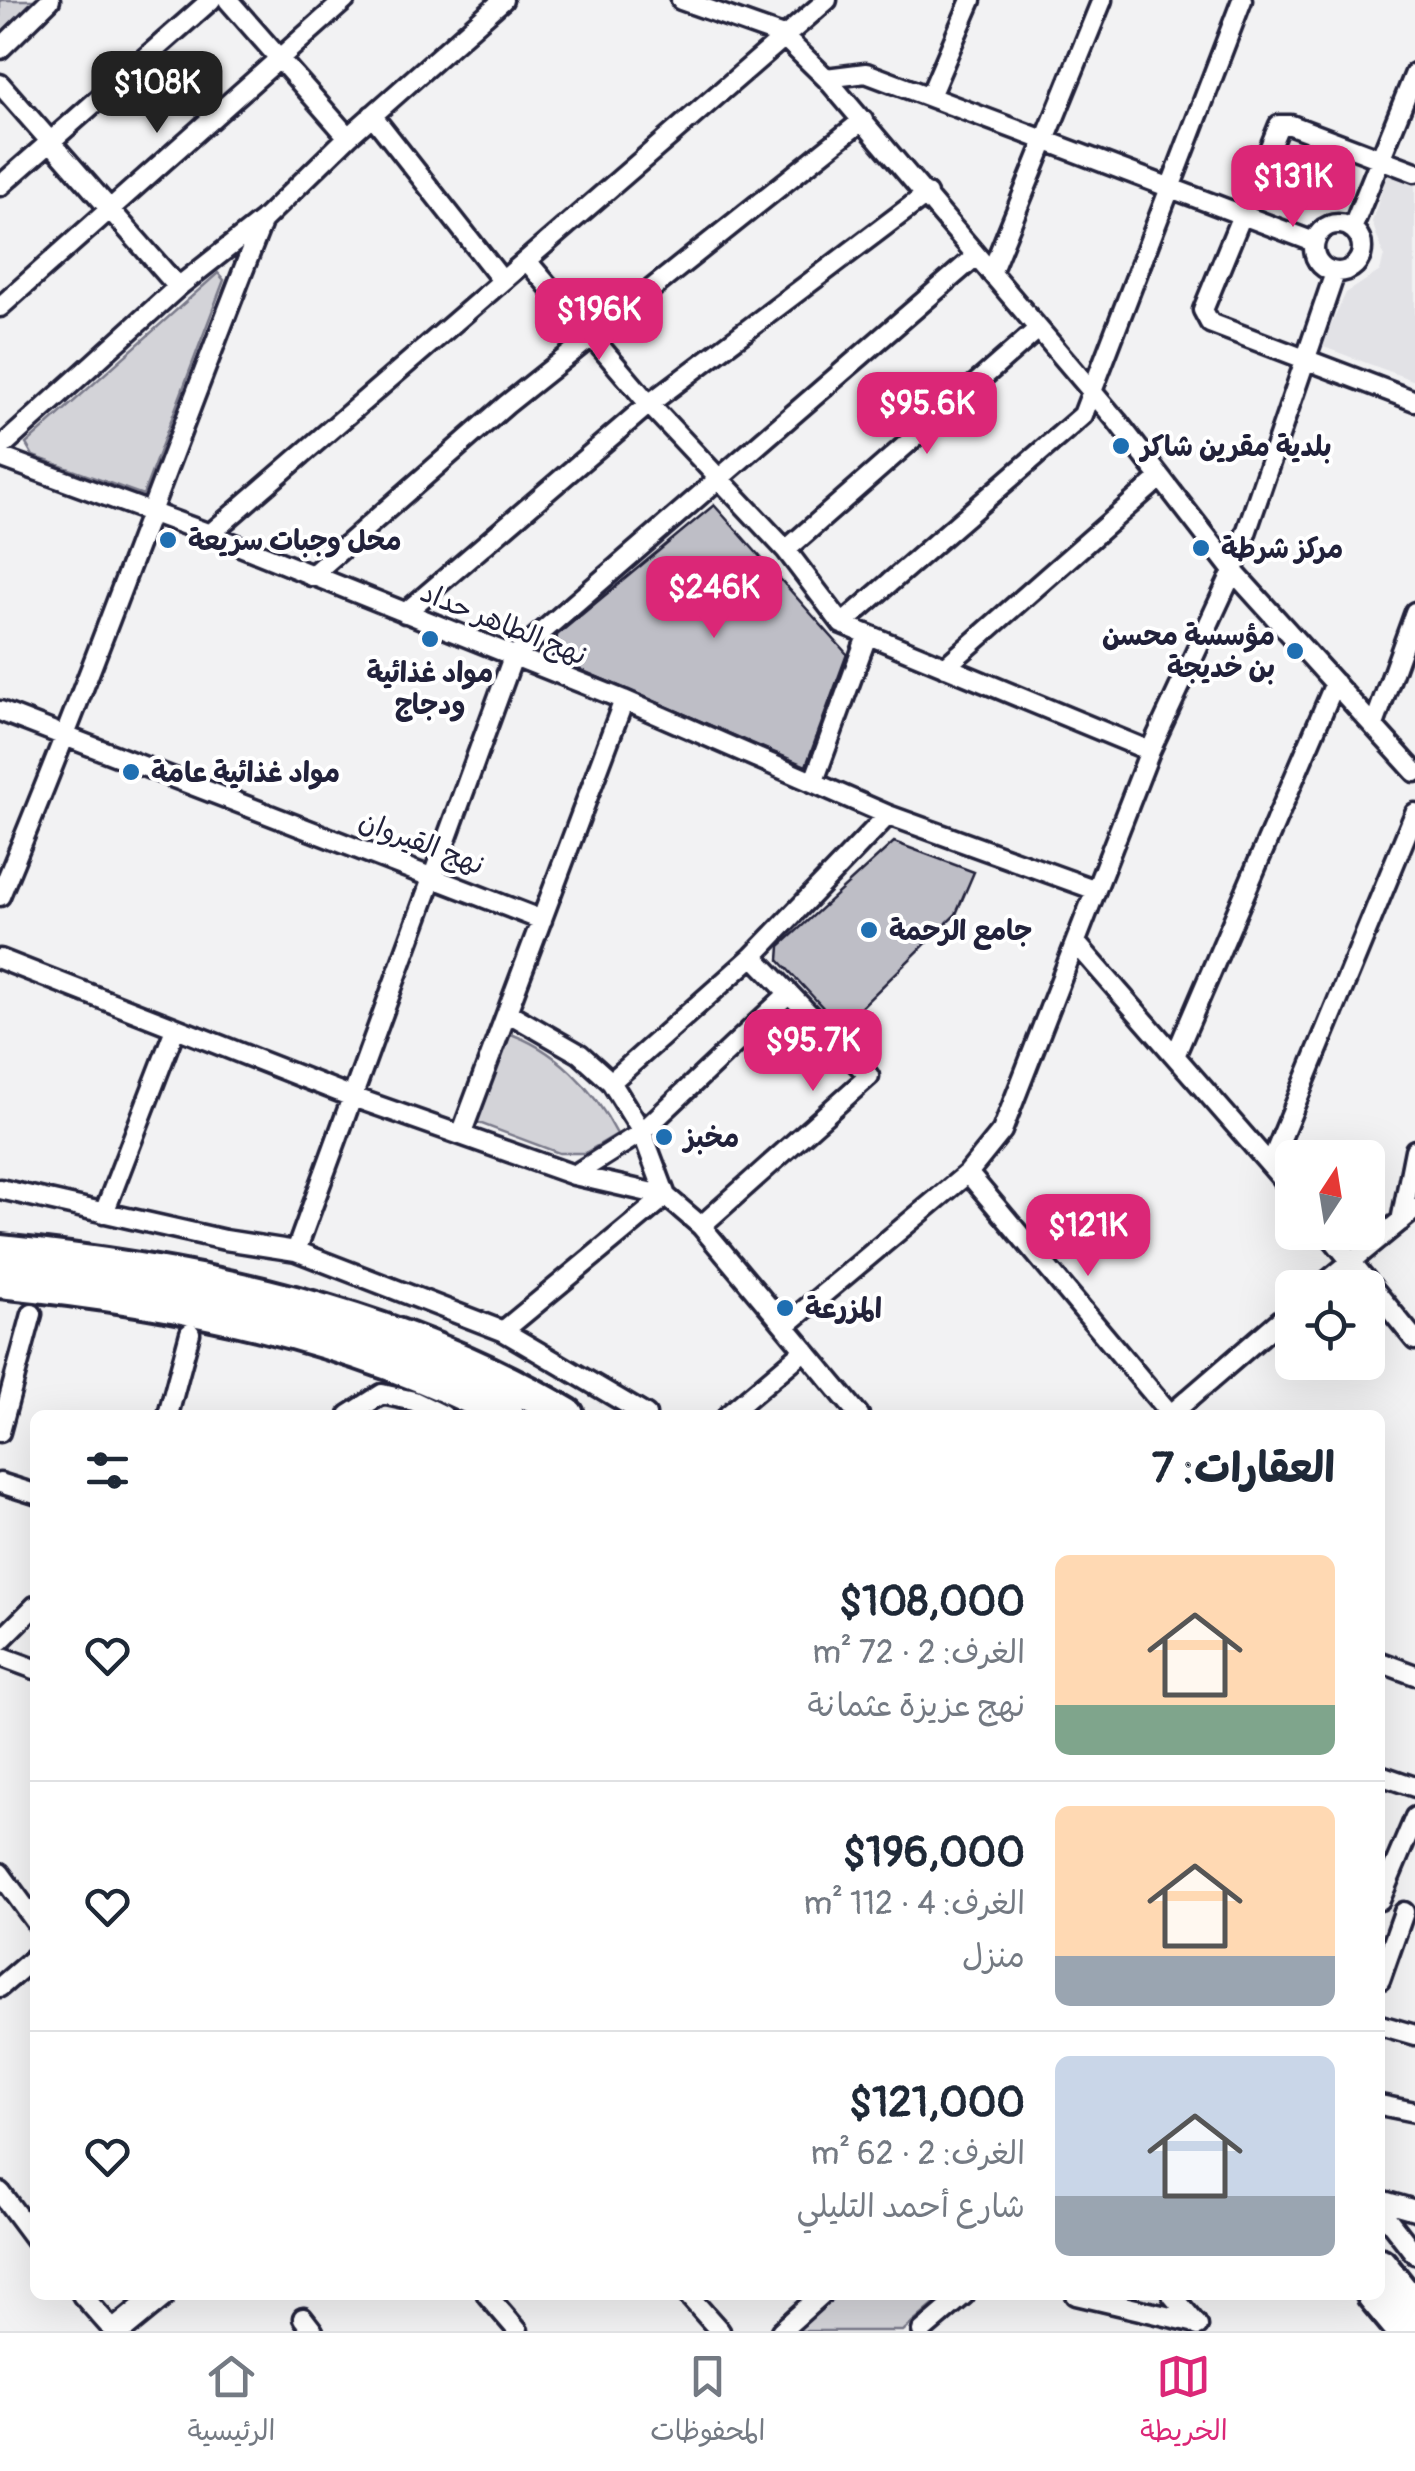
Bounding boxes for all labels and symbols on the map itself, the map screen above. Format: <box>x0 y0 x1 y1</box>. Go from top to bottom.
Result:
pin: $108K <box>87 51 227 136</box>
pin: $131K <box>1223 145 1363 230</box>
pin: $196K <box>529 278 669 363</box>
pin: $95.6K <box>846 372 1008 457</box>
place label: بلدية مقرين شاكر <box>1138 430 1332 465</box>
marker: بلدية مقرين شاكر <box>1110 435 1132 457</box>
place label: محل وجبات سريعة <box>188 524 402 559</box>
marker: محل وجبات سريعة <box>157 529 179 551</box>
place label: مركز شرطة <box>1221 532 1343 567</box>
marker: مركز شرطة <box>1190 537 1212 559</box>
pin: $246K <box>644 556 784 641</box>
street label: نهج الطاهر حداد <box>415 575 592 674</box>
place label: مؤسسة محسن بن خديجة <box>1102 619 1275 686</box>
marker: مواد غذائية ودجاج <box>419 628 441 650</box>
marker: مؤسسة محسن بن خديجة <box>1284 640 1306 662</box>
place label: مواد غذائية ودجاج <box>367 656 493 723</box>
place label: مواد غذائية عامة <box>151 756 340 791</box>
marker: مواد غذائية عامة <box>120 761 142 783</box>
street label: نهج القيروان <box>354 804 489 883</box>
place label: جامع الرحمة <box>889 914 1032 950</box>
marker: جامع الرحمة <box>858 919 880 941</box>
pin: $95.7K <box>732 1009 894 1094</box>
place label: مخبز <box>681 1121 739 1156</box>
marker: مخبز <box>653 1126 675 1148</box>
north arrow <box>1275 1140 1385 1250</box>
pin: $121K <box>1018 1194 1158 1279</box>
place label: المزرعة <box>805 1292 882 1327</box>
marker: المزرعة <box>774 1297 796 1319</box>

